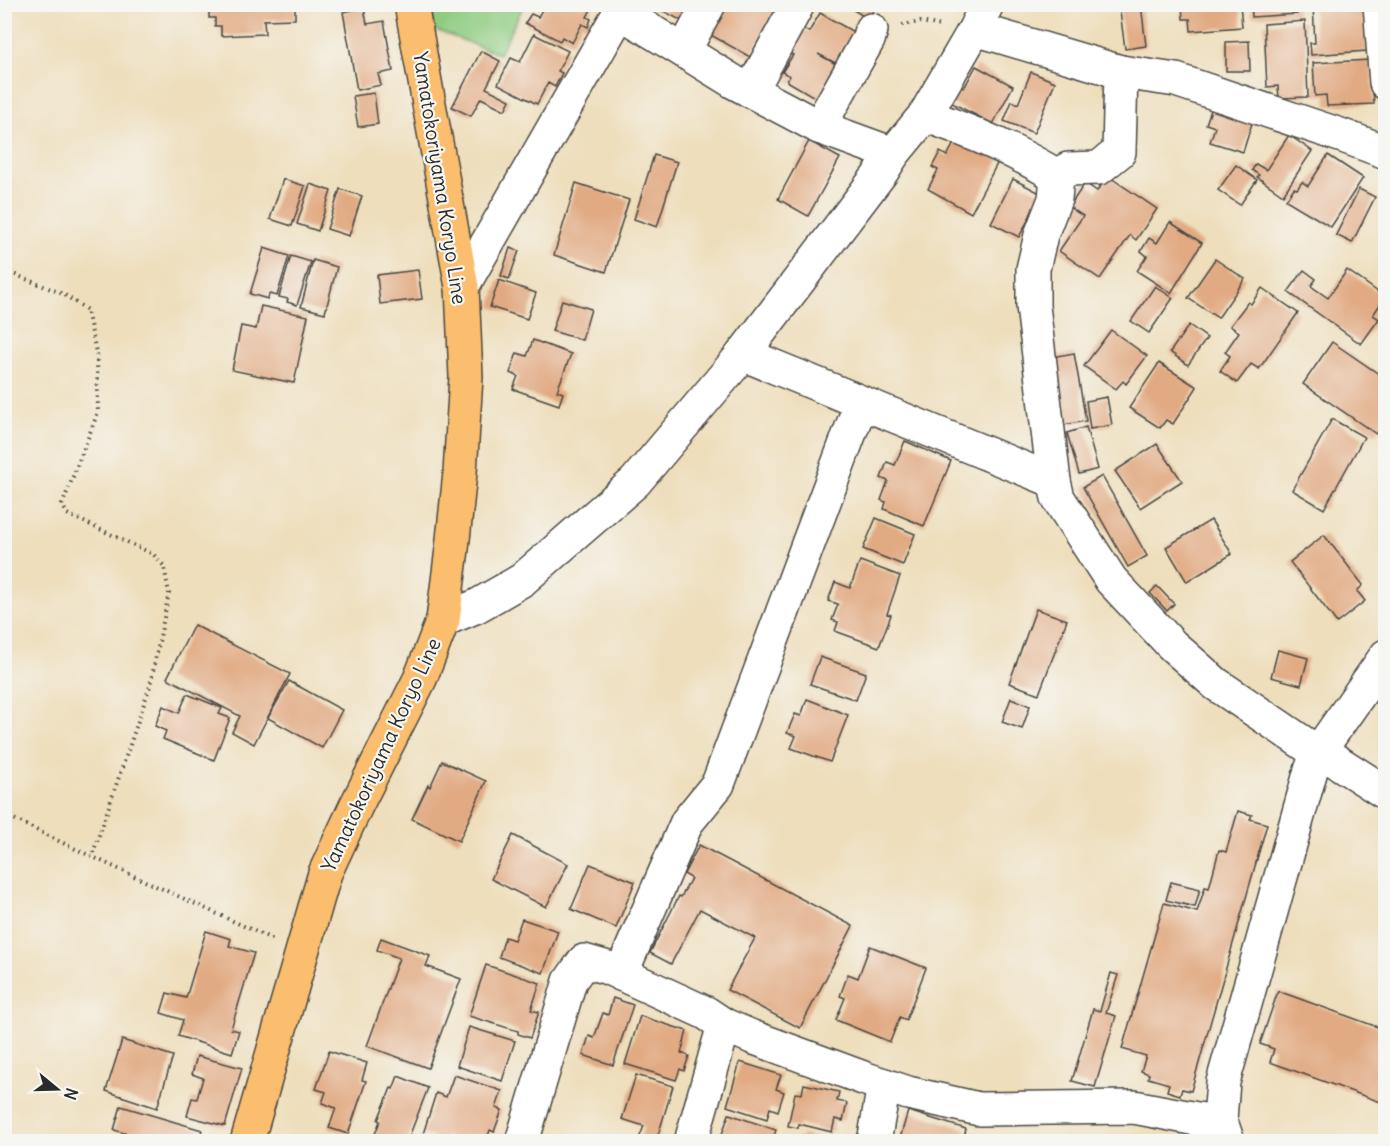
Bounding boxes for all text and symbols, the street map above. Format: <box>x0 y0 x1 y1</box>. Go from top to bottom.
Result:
street label: Yamatokoriyama Koryo Line <box>408 50 473 306</box>
street label: Yamatokoriyama Koryo Line <box>315 634 446 876</box>
north arrow <box>27 1059 87 1119</box>
text: N <box>60 1085 82 1102</box>

